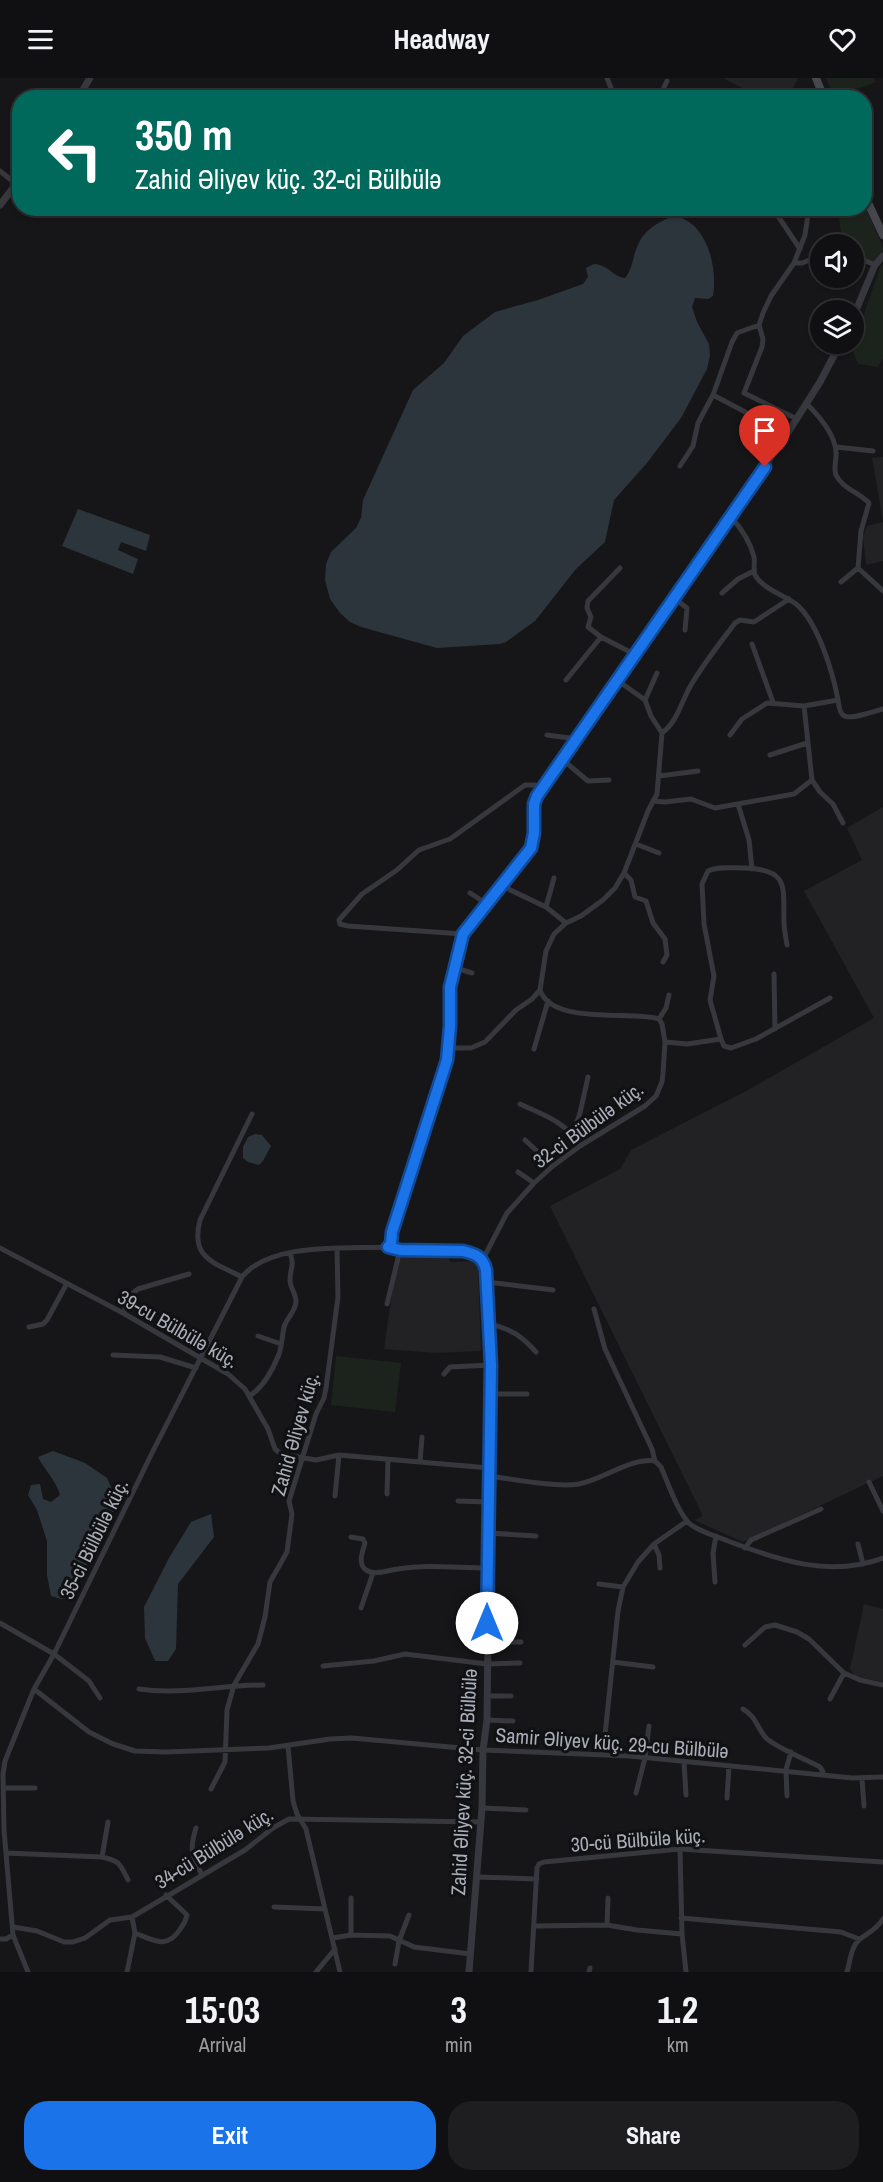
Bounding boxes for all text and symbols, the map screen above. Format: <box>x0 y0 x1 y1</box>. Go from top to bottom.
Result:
text: Headway <box>394 21 490 57</box>
icon: menu <box>24 23 57 56</box>
icon: heart <box>826 23 859 56</box>
text: 350 m <box>135 107 233 163</box>
icon: left <box>36 114 114 192</box>
text: Zahid Əliyev küç. 32-ci Bülbülə <box>135 161 442 197</box>
map controls <box>810 234 864 354</box>
button: sound <box>810 234 864 288</box>
button: layers <box>810 300 864 354</box>
pin <box>739 405 790 467</box>
icon: arrive <box>748 414 781 447</box>
street label: 32-ci Bülbülə küç. <box>527 1075 648 1174</box>
street label: 39-cu Bülbülə küç. <box>113 1283 243 1374</box>
street label: Zahid Əliyev küç. <box>264 1369 325 1499</box>
street label: 35-ci Bülbülə küç. <box>53 1474 134 1603</box>
position arrow <box>455 1591 519 1655</box>
street label: Zahid Əliyev küç. 32-ci Bülbülə <box>444 1668 483 1896</box>
street label: Samir Əliyev küç. 29-cu Bülbülə <box>495 1721 729 1764</box>
street label: 34-cü Bülbülə küç. <box>149 1800 278 1895</box>
street label: 30-cü Bülbülə küç. <box>570 1821 706 1858</box>
text: 15:03 <box>185 1986 260 2034</box>
text: 3 <box>450 1986 467 2034</box>
text: 1.2 <box>657 1986 698 2034</box>
text: Arrival <box>199 2031 246 2058</box>
text: min <box>445 2031 472 2058</box>
text: km <box>667 2031 689 2058</box>
button: Exit <box>24 2101 436 2170</box>
button: Share <box>448 2101 859 2170</box>

